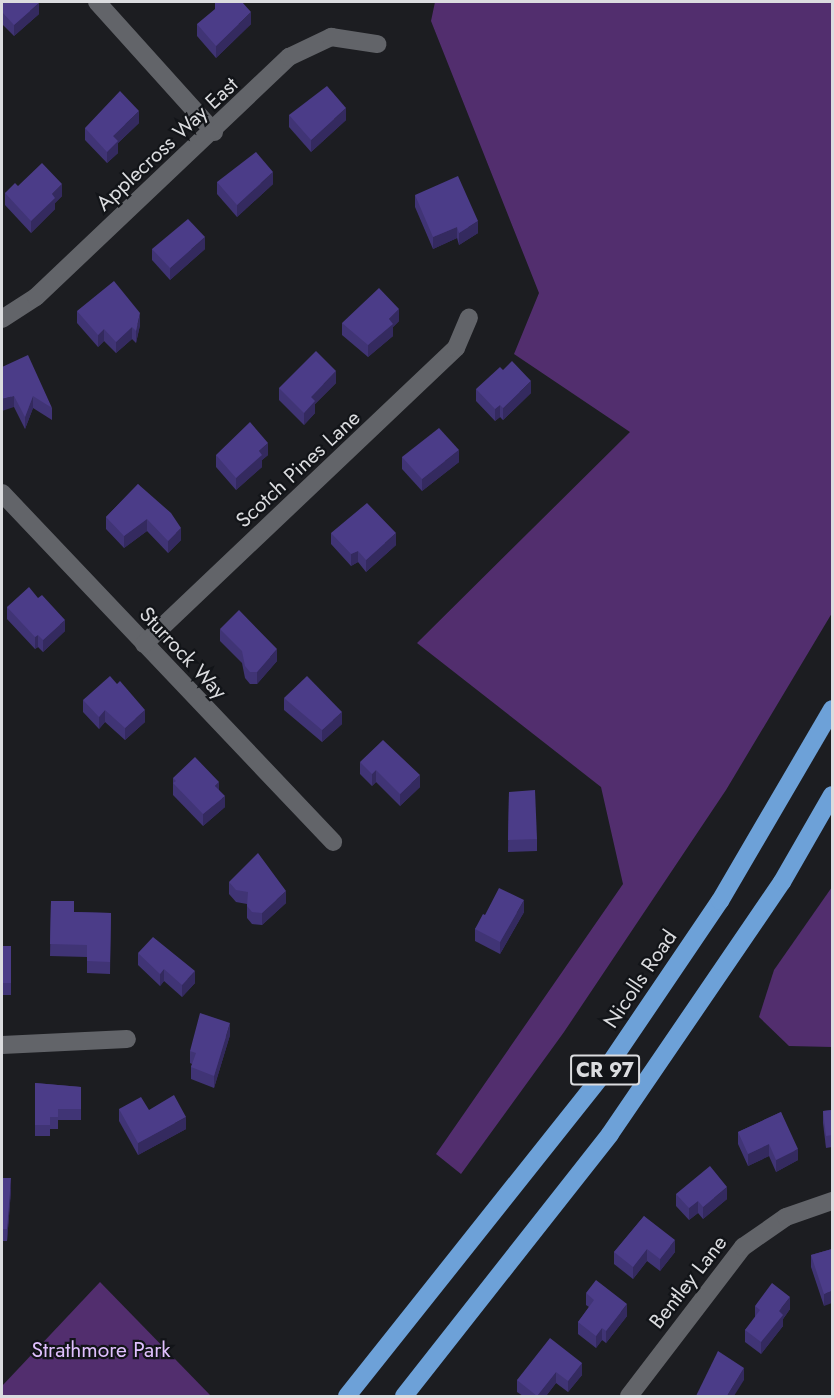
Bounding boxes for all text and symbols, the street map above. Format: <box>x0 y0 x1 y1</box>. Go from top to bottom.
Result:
street label: Applecross Way East <box>91 72 243 216</box>
street label: Scotch Pines Lane <box>231 405 365 533</box>
street label: Sturrock Way <box>134 602 232 704</box>
street label: Nicolls Road <box>598 925 682 1033</box>
road number: CR 97 <box>569 1053 641 1087</box>
street label: Bentley Lane <box>644 1231 732 1333</box>
park label: Strathmore Park <box>31 1337 171 1363</box>

